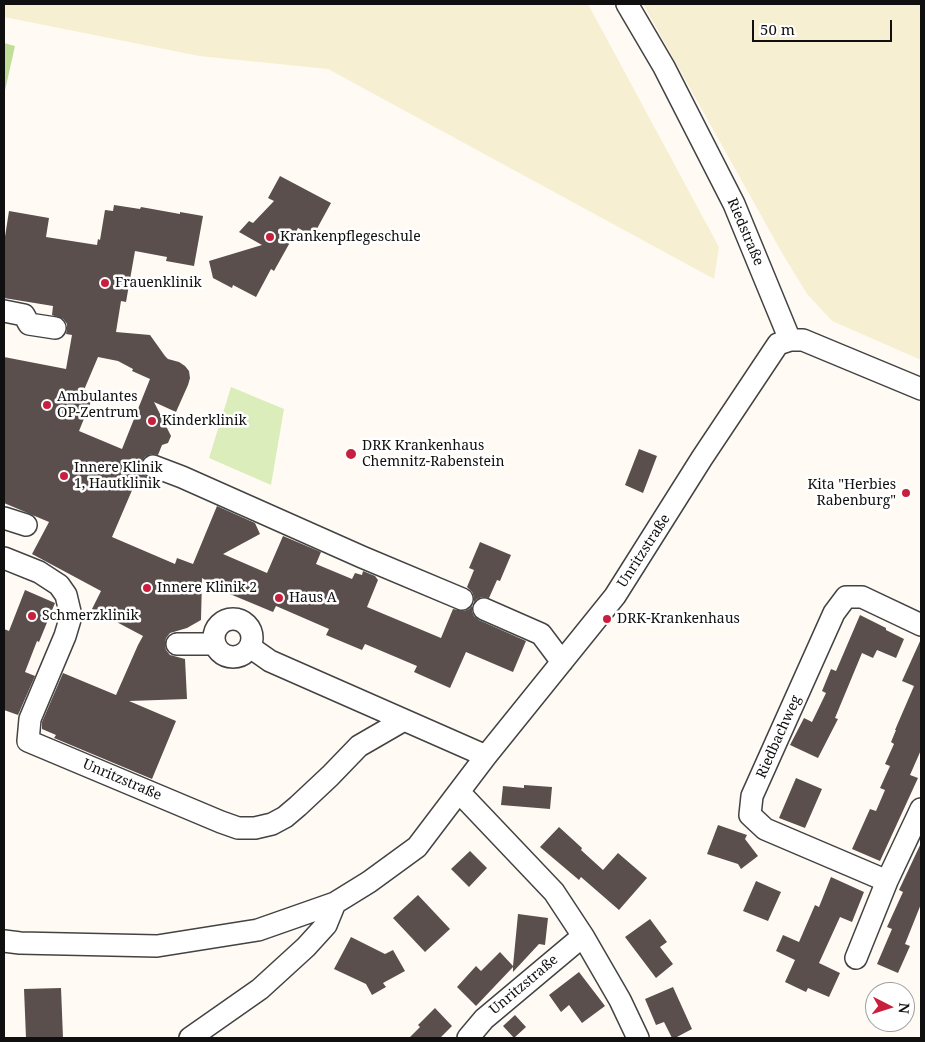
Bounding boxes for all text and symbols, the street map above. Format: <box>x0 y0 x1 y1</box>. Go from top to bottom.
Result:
scale bar <box>755 10 895 42</box>
text: 50 m <box>760 19 795 39</box>
street label: Riedstraße <box>723 196 767 268</box>
place label: Krankenpflegeschule <box>280 229 421 245</box>
marker: Krankenpflegeschule <box>264 231 276 243</box>
place label: Frauenklinik <box>115 275 202 291</box>
marker: Frauenklinik <box>99 277 111 289</box>
place label: Ambulantes OP-Zentrum <box>57 389 139 422</box>
marker: Ambulantes OP-Zentrum <box>41 399 53 411</box>
place label: Kinderklinik <box>162 413 247 429</box>
marker: Kinderklinik <box>146 415 158 427</box>
place label: DRK Krankenhaus Chemnitz-Rabenstein <box>362 438 505 471</box>
marker: DRK Krankenhaus Chemnitz-Rabenstein <box>344 447 358 461</box>
place label: Innere Klinik 1, Hautklinik <box>74 460 163 492</box>
marker: Innere Klinik 1, Hautklinik <box>58 470 70 482</box>
place label: Kita "Herbies Rabenburg" <box>807 477 896 510</box>
marker: Kita "Herbies Rabenburg" <box>900 487 912 499</box>
street label: Unritzstraße <box>614 511 674 591</box>
place label: Innere Klinik 2 <box>157 580 257 596</box>
marker: Innere Klinik 2 <box>141 582 153 594</box>
place label: Haus A <box>289 590 337 606</box>
marker: Haus A <box>273 592 285 604</box>
place label: Schmerzklinik <box>42 608 139 624</box>
marker: Schmerzklinik <box>26 610 38 622</box>
place label: DRK-Krankenhaus <box>617 611 740 627</box>
marker: DRK-Krankenhaus <box>601 613 613 625</box>
street label: Riedbachweg <box>753 693 805 781</box>
street label: Unritzstraße <box>80 756 164 804</box>
street label: Unritzstraße <box>486 952 562 1018</box>
north arrow <box>865 982 915 1032</box>
text: N <box>895 1002 914 1015</box>

